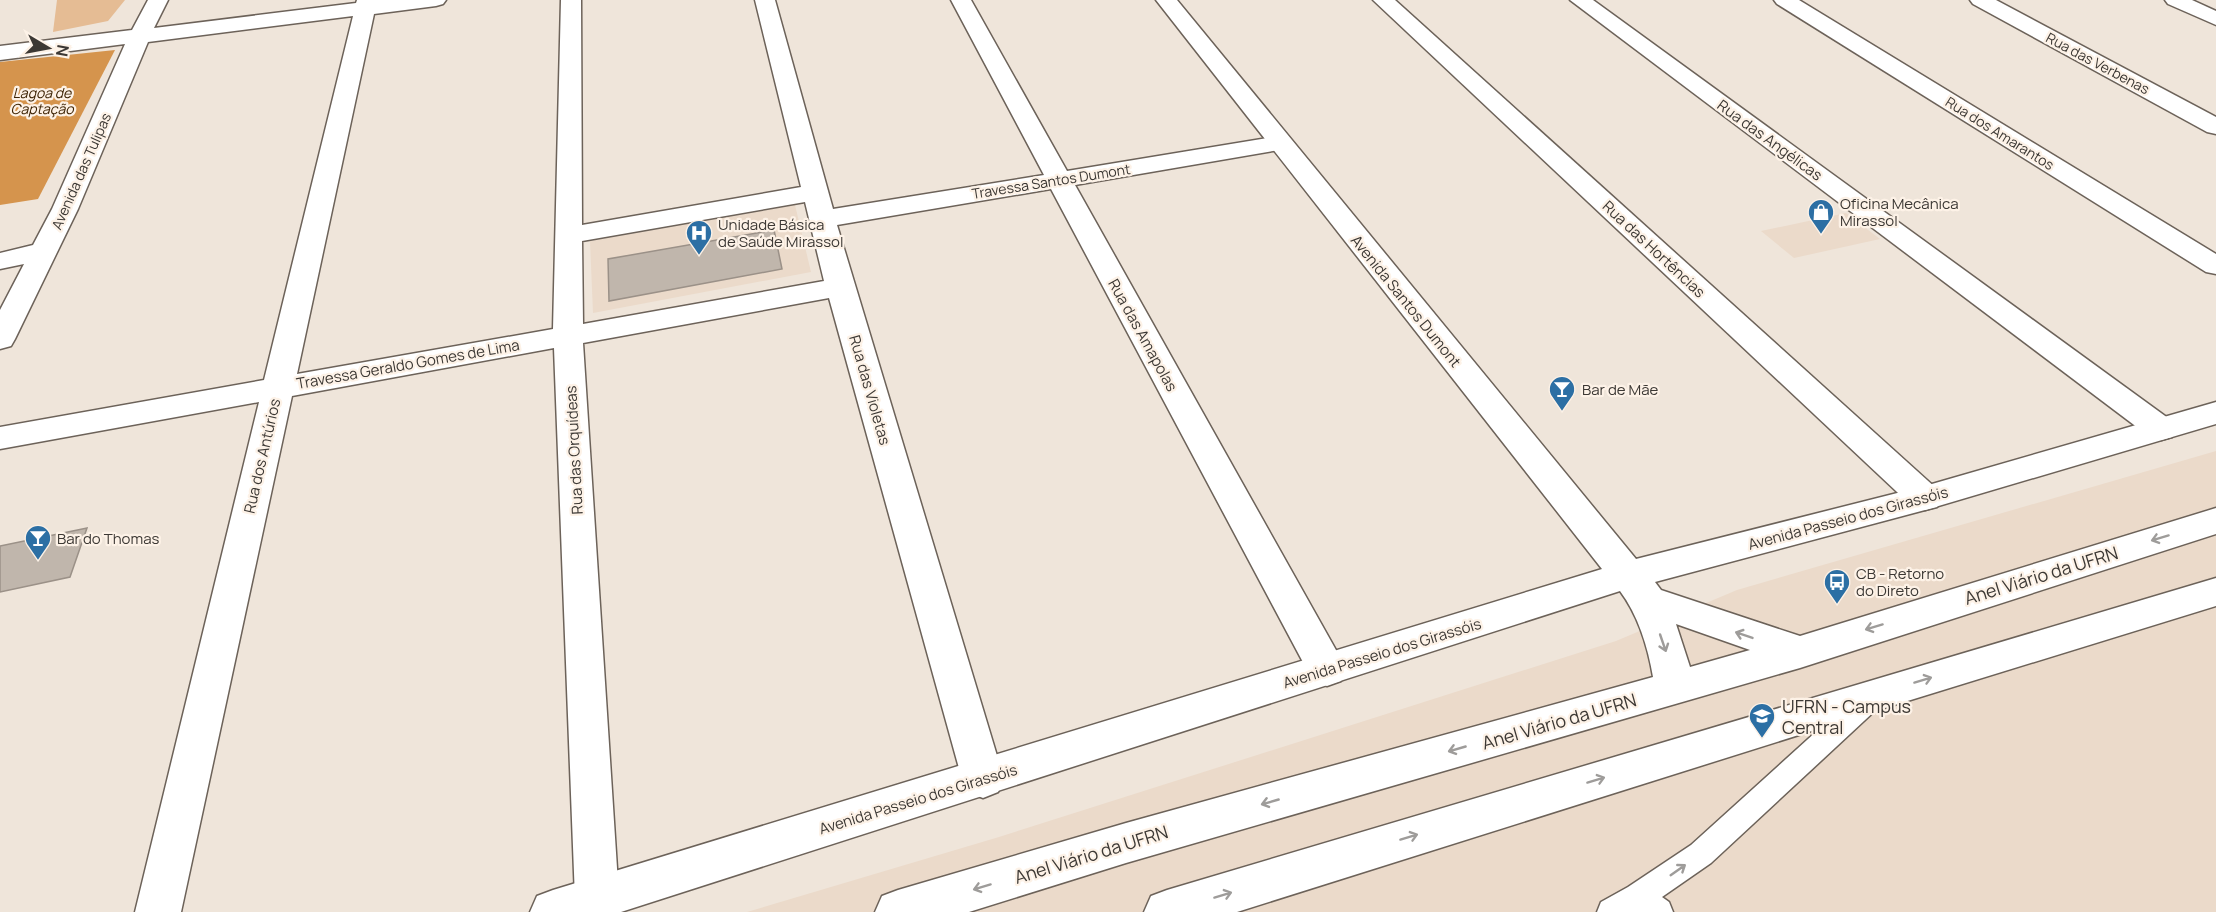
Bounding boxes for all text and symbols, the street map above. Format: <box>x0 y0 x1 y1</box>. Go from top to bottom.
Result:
north arrow <box>18 18 78 78</box>
street label: Rua das Verbenas <box>2043 28 2153 98</box>
text: N <box>51 43 75 58</box>
water label: Lagoa de Captação <box>10 83 74 118</box>
street label: Rua dos Amarantos <box>1942 92 2058 174</box>
street label: Rua das Angélicas <box>1713 95 1827 185</box>
street label: Avenida das Tulipas <box>47 110 115 232</box>
street label: Travessa Santos Dumont <box>970 159 1132 203</box>
place label: Oficina Mecânica Mirassol <box>1840 193 1959 231</box>
street label: Rua das Hortências <box>1598 196 1710 302</box>
shop icon: Oficina Mecânica Mirassol <box>1806 197 1836 235</box>
place label: Unidade Básica de Saúde Mirassol <box>718 214 843 252</box>
hospital icon: Unidade Básica de Saúde Mirassol <box>684 218 714 256</box>
street label: Avenida Santos Dumont <box>1346 230 1466 372</box>
street label: Rua das Amapolas <box>1103 275 1183 395</box>
street label: Rua das Violetas <box>844 333 896 448</box>
street label: Travessa Geraldo Gomes de Lima <box>295 334 521 394</box>
bar icon: Bar de Mãe <box>1547 374 1577 412</box>
place label: Bar de Mãe <box>1582 379 1659 400</box>
street label: Rua das Orquídeas <box>560 385 588 515</box>
street label: Rua dos Antúrios <box>239 396 285 515</box>
street label: Avenida Passeio dos Girassóis <box>1746 481 1951 555</box>
bar icon: Bar do Thomas <box>23 523 53 561</box>
place label: Bar do Thomas <box>57 528 159 549</box>
one-way arrow <box>2151 533 2170 544</box>
street label: Anel Viário da UFRN <box>1961 540 2121 610</box>
place label: CB - Retorno do Direto <box>1856 563 1944 601</box>
bus stop icon: CB - Retorno do Direto <box>1822 567 1852 605</box>
street label: Avenida Passeio dos Girassóis <box>1280 613 1484 693</box>
one-way arrow <box>1865 622 1884 633</box>
one-way arrow <box>1735 628 1754 639</box>
one-way arrow <box>1659 633 1670 652</box>
one-way arrow <box>1913 674 1932 685</box>
street label: Anel Viário da UFRN <box>1479 687 1639 755</box>
place label: UFRN - Campus Central <box>1782 694 1911 739</box>
school or university icon: UFRN - Campus Central <box>1747 701 1777 739</box>
one-way arrow <box>1448 744 1467 755</box>
street label: Avenida Passeio dos Girassóis <box>816 759 1020 839</box>
one-way arrow <box>1586 774 1605 785</box>
one-way arrow <box>1261 797 1280 809</box>
street label: Anel Viário da UFRN <box>1011 819 1171 889</box>
one-way arrow <box>1399 831 1418 842</box>
one-way arrow <box>1669 864 1685 876</box>
one-way arrow <box>973 882 992 893</box>
one-way arrow <box>1213 889 1232 900</box>

